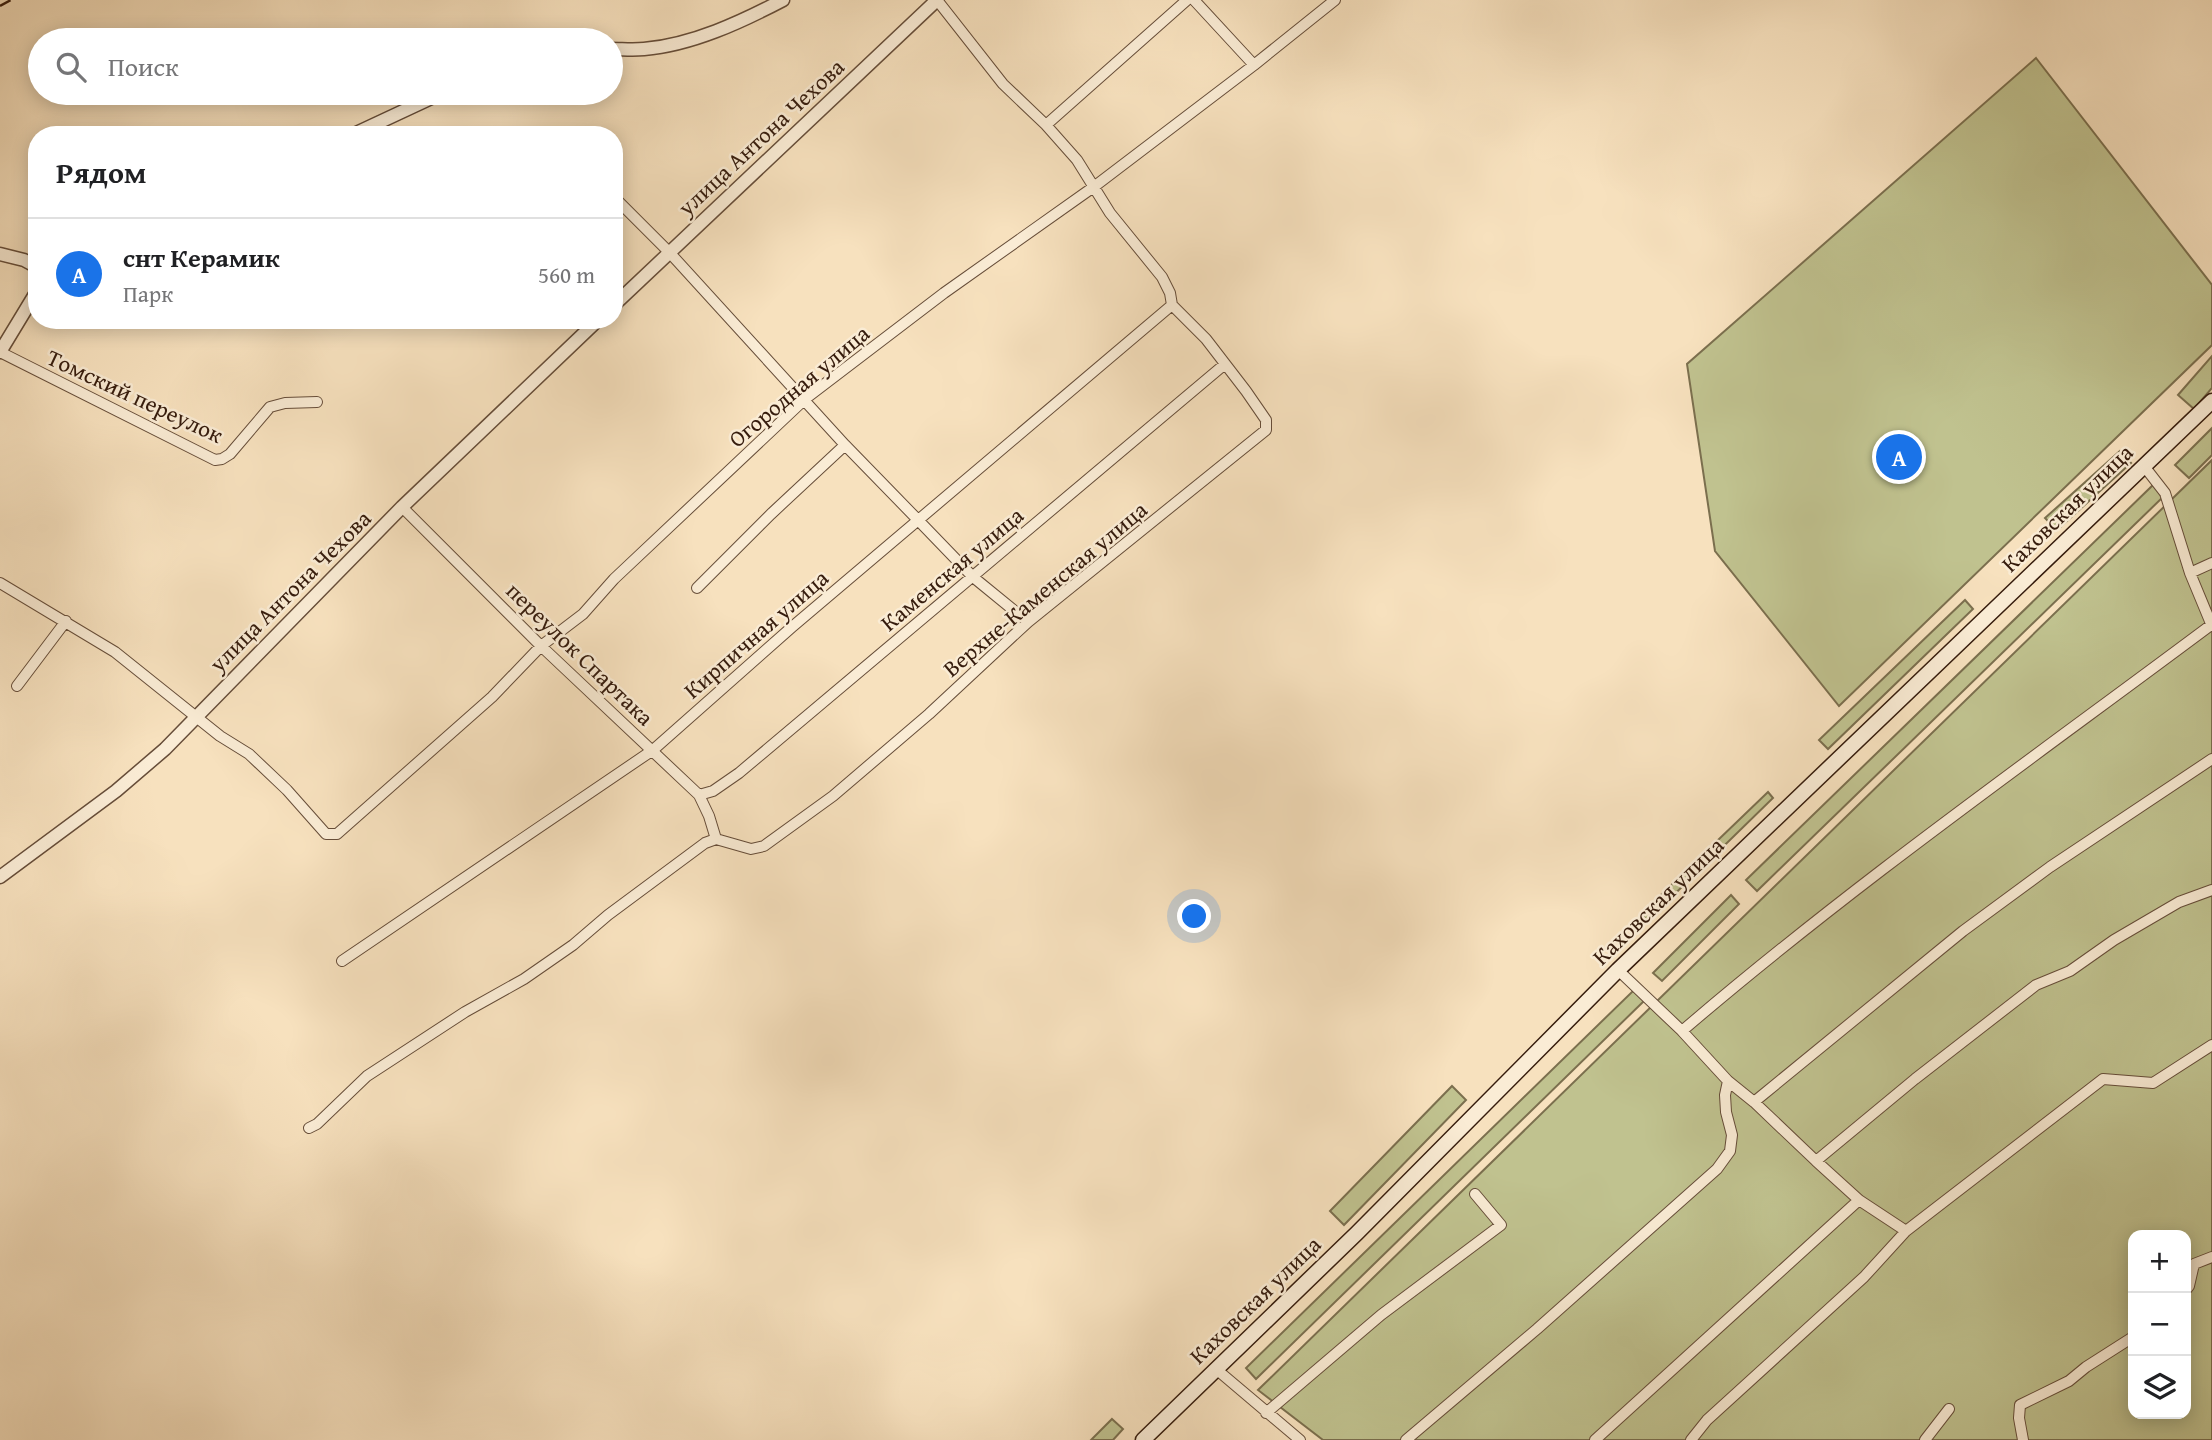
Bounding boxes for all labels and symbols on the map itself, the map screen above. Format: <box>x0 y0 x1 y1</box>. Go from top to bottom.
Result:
street label: улица Антона Чехова <box>669 51 851 223</box>
street label: Огородная улица <box>721 317 876 455</box>
street label: Томский переулок <box>42 340 229 451</box>
pin: A <box>1876 431 1922 483</box>
street label: Каховская улица <box>1993 436 2140 579</box>
street label: Верхне-Каменская улица <box>935 493 1154 684</box>
street label: Каменская улица <box>873 499 1030 638</box>
street label: улица Антона Чехова <box>201 502 378 680</box>
street label: Кирпичная улица <box>676 561 835 706</box>
street label: переулок Спартака <box>499 574 662 733</box>
street label: Каховская улица <box>1584 829 1731 972</box>
your location <box>1177 899 1211 933</box>
street label: Каховская улица <box>1181 1228 1328 1371</box>

